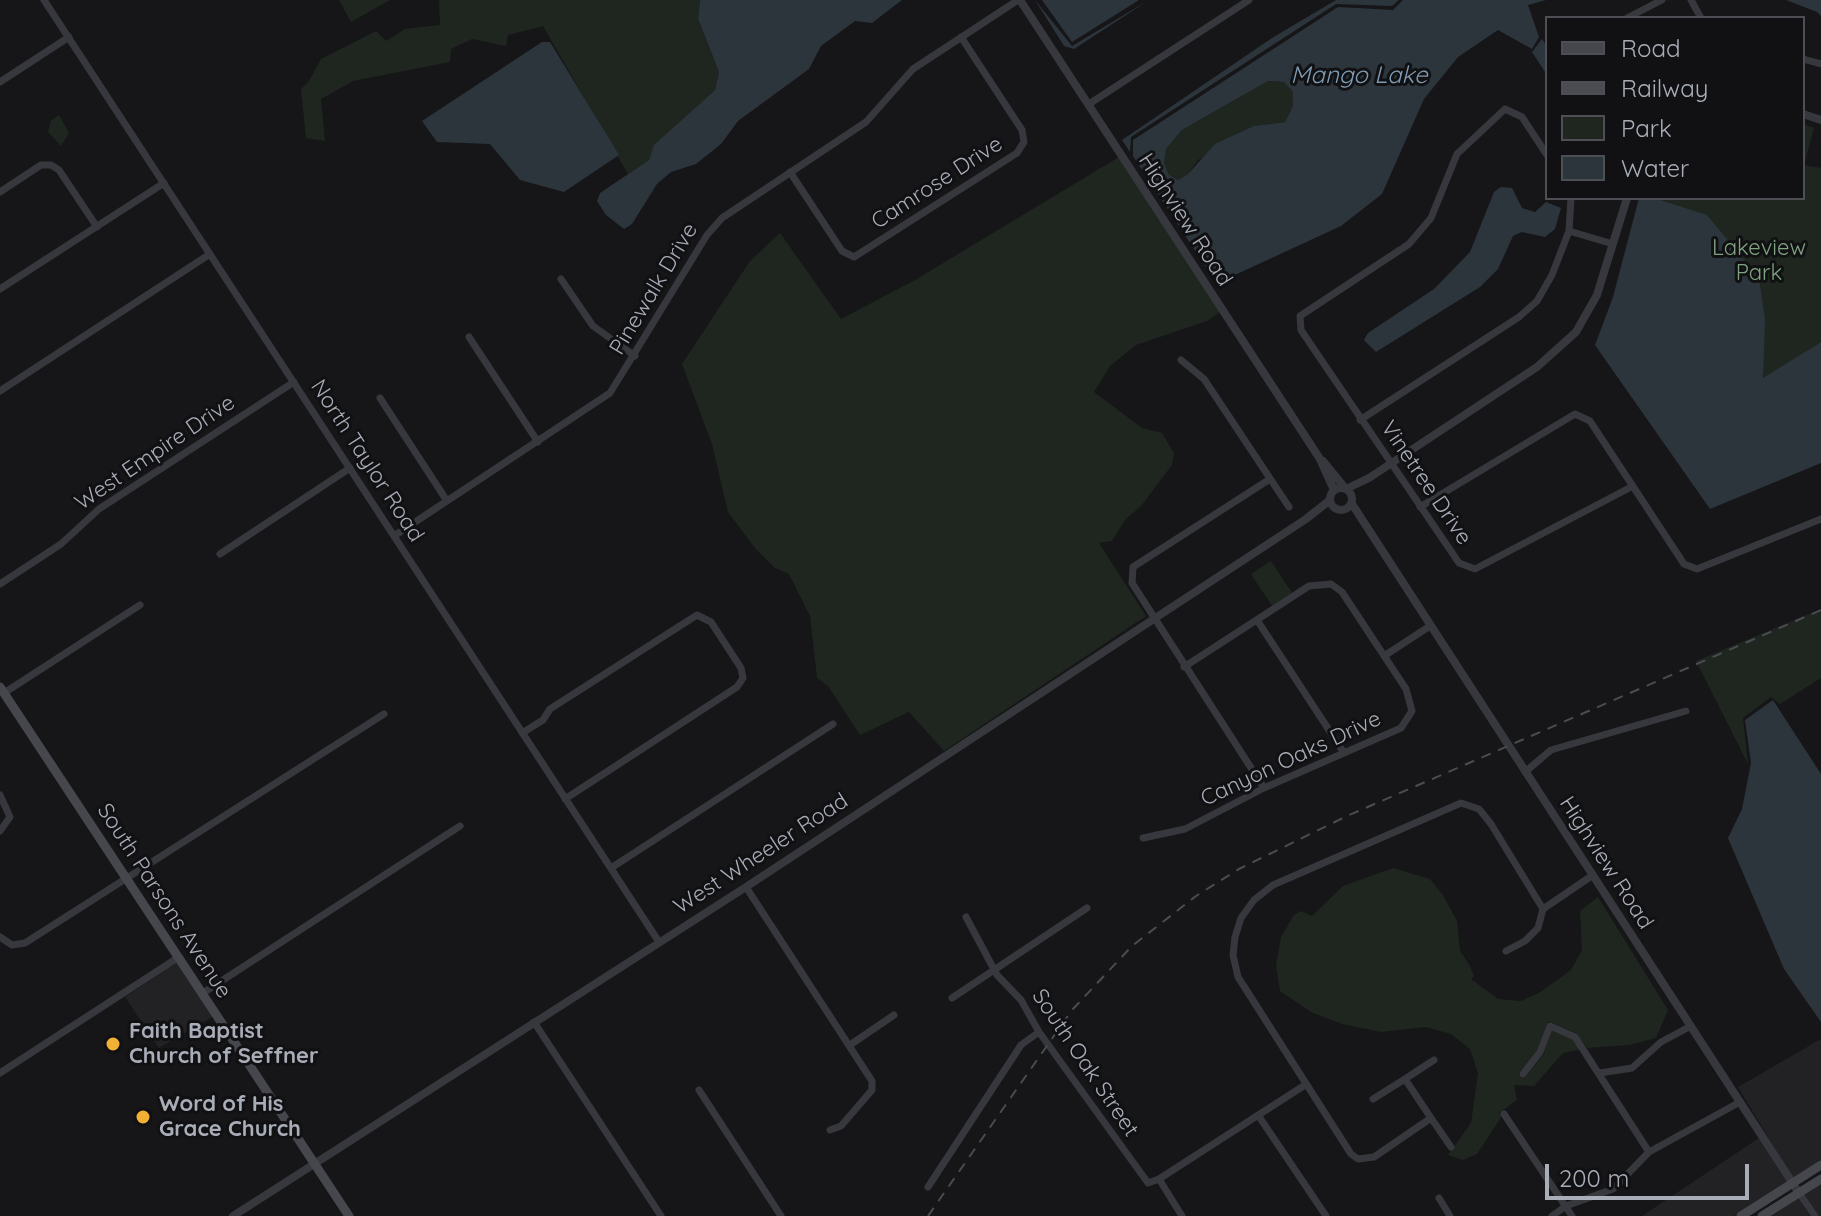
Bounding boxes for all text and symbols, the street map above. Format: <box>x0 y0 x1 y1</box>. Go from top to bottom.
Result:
legend <box>1545 16 1805 200</box>
text: Road <box>1621 33 1681 63</box>
water label: Mango Lake <box>1291 62 1427 90</box>
text: Railway <box>1621 73 1708 103</box>
text: Park <box>1621 113 1672 143</box>
street label: Camrose Drive <box>867 131 1007 235</box>
street label: Highview Road <box>1132 149 1238 291</box>
text: Water <box>1621 153 1689 183</box>
street label: Pinewalk Drive <box>604 218 704 360</box>
park label: Lakeview Park <box>1712 235 1806 286</box>
street label: North Taylor Road <box>305 375 429 547</box>
street label: West Empire Drive <box>70 390 240 516</box>
street label: Vinetree Drive <box>1375 416 1477 550</box>
street label: Canyon Oaks Drive <box>1197 706 1385 812</box>
street label: West Wheeler Road <box>669 788 853 920</box>
street label: Highview Road <box>1553 792 1659 934</box>
street label: South Parsons Avenue <box>91 799 237 1003</box>
street label: South Oak Street <box>1026 984 1144 1142</box>
place label: Faith Baptist Church of Seffner <box>129 1018 319 1070</box>
marker: Faith Baptist Church of Seffner <box>104 1035 122 1053</box>
place label: Word of His Grace Church <box>159 1091 301 1142</box>
marker: Word of His Grace Church <box>134 1108 152 1126</box>
scale bar <box>1549 1148 1753 1198</box>
text: 200 m <box>1559 1163 1629 1193</box>

